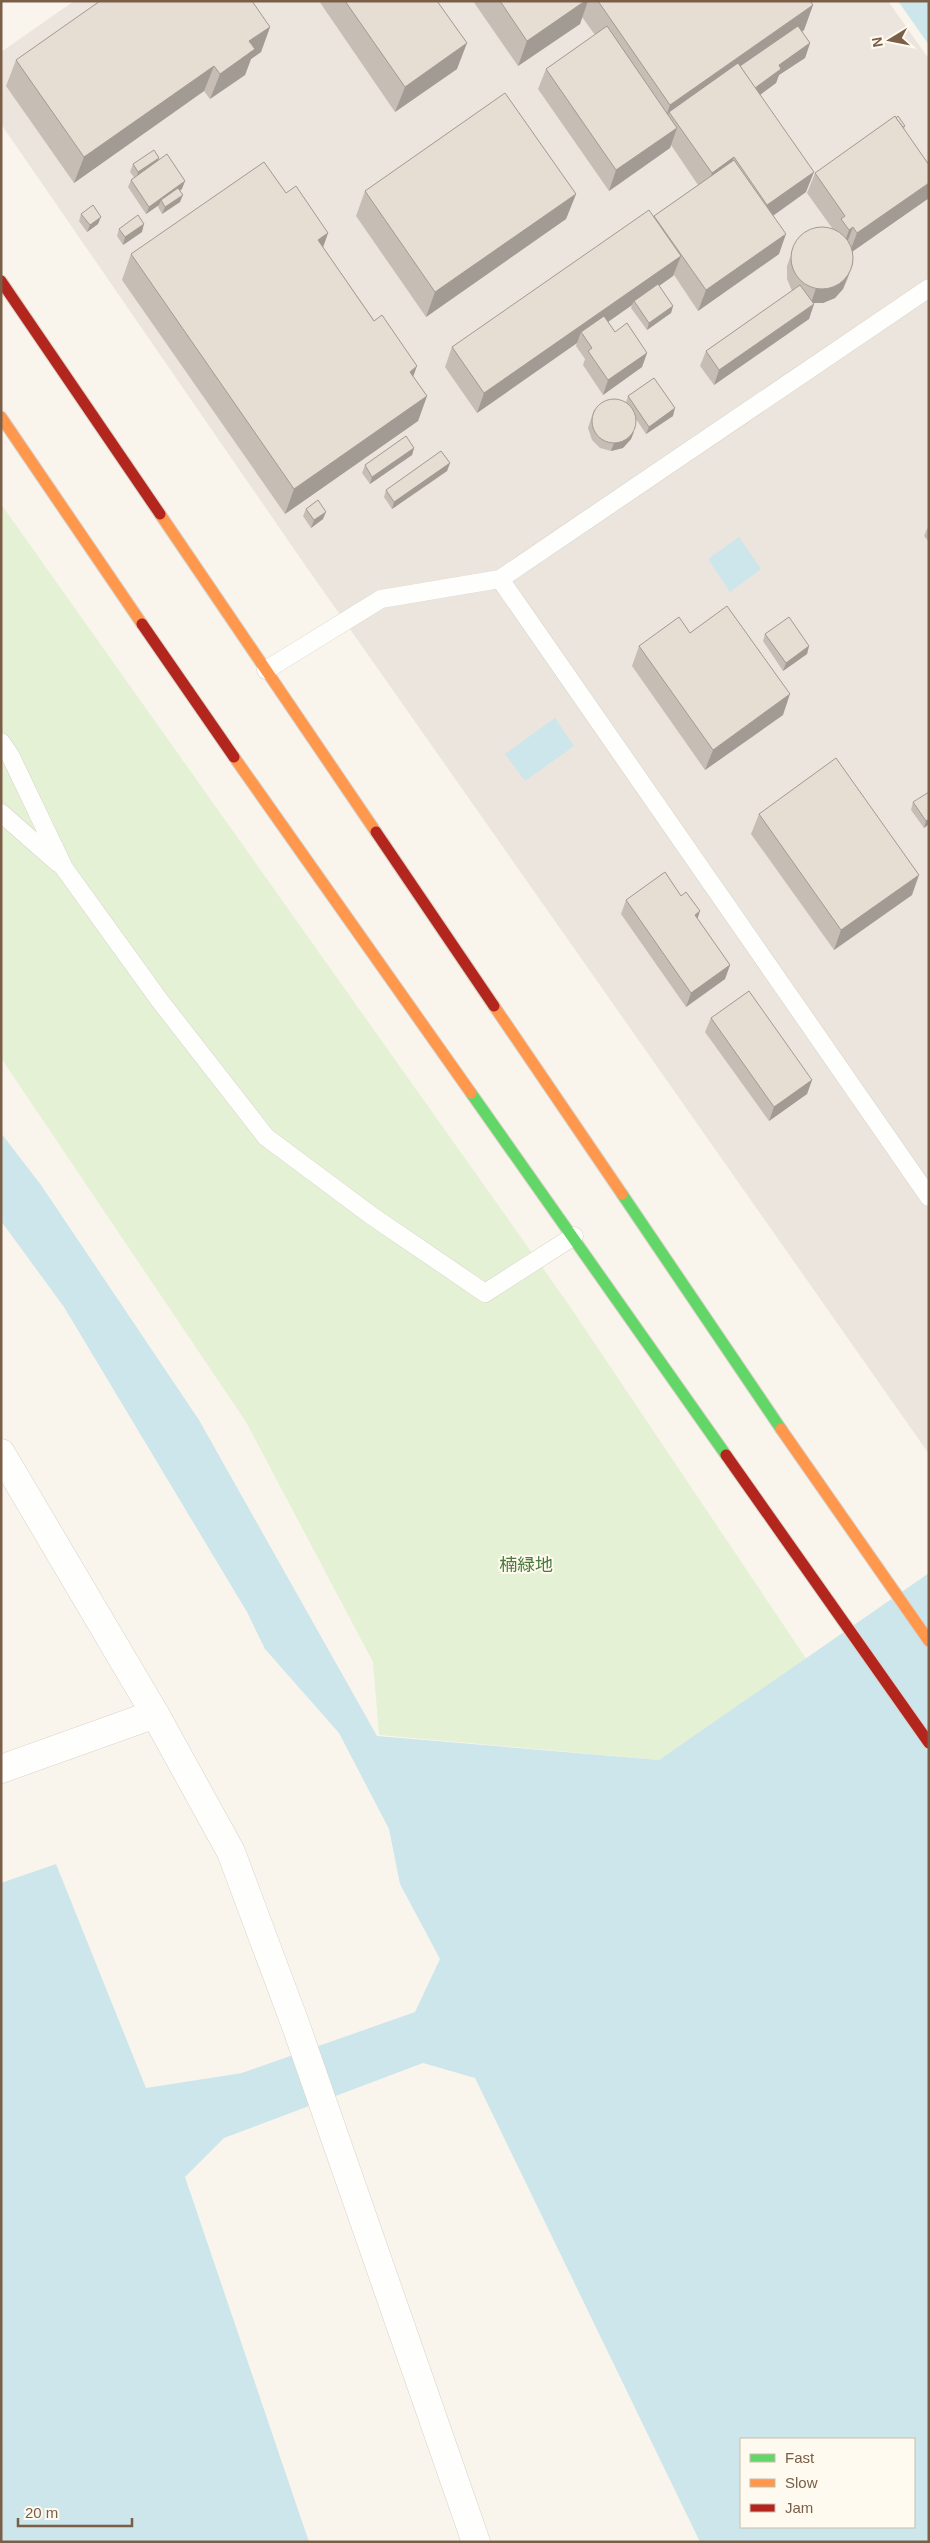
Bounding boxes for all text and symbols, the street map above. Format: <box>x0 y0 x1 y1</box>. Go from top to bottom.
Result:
north arrow <box>865 15 915 65</box>
text: N <box>868 36 886 49</box>
park label: 楠緑地 <box>499 1555 553 1575</box>
legend <box>740 2438 915 2528</box>
text: Fast <box>785 2449 815 2466</box>
text: Slow <box>785 2474 818 2491</box>
scale bar <box>18 2496 131 2528</box>
text: Jam <box>785 2499 813 2516</box>
text: 20 m <box>25 2504 58 2521</box>

